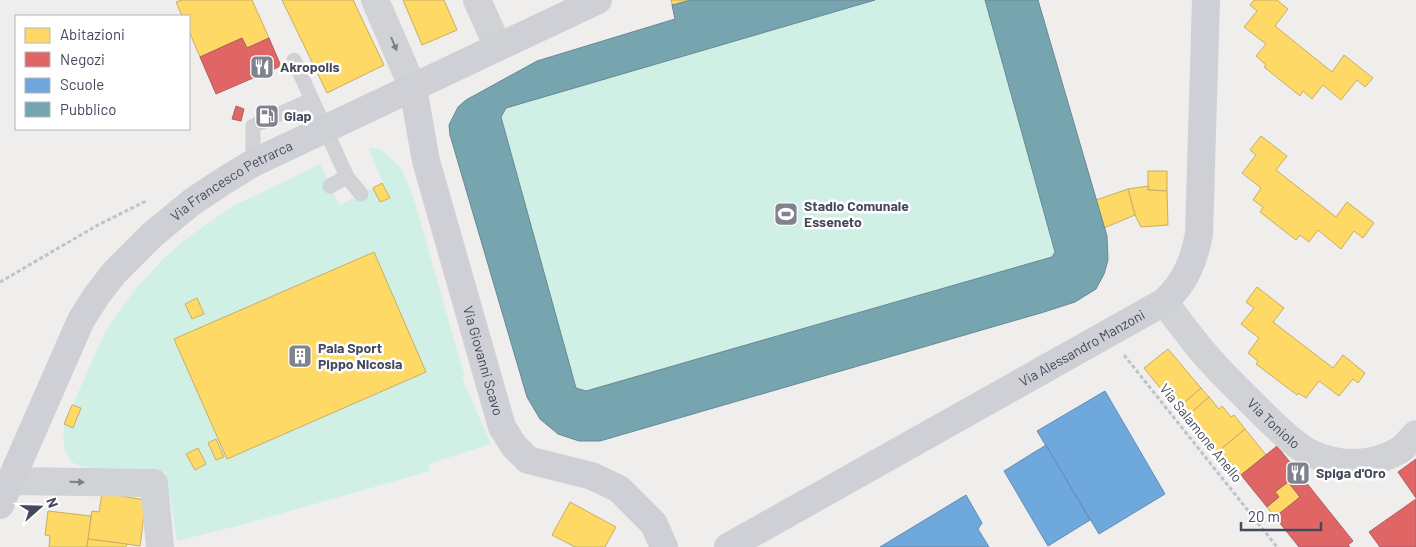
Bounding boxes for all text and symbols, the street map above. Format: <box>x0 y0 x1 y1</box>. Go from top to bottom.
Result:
legend <box>15 15 190 130</box>
text: Abitazioni <box>60 25 125 43</box>
one-way arrow <box>390 37 398 51</box>
text: Negozi <box>60 50 105 68</box>
restaurant icon: Akropolis <box>249 54 275 80</box>
place label: Akropolis <box>280 58 340 75</box>
text: Scuole <box>60 75 104 93</box>
text: Pubblico <box>60 100 117 118</box>
fuel station icon: Giap <box>254 103 280 129</box>
place label: Giap <box>284 107 312 124</box>
street label: Via Francesco Petrarca <box>167 137 295 224</box>
place label: Stadio Comunale Esseneto <box>804 197 909 230</box>
sports icon: Stadio Comunale Esseneto <box>773 201 799 227</box>
street label: Via Giovanni Scavo <box>460 304 507 417</box>
street label: Via Alessandro Manzoni <box>1016 306 1148 390</box>
place label: Pala Sport Pippo Nicosia <box>318 339 403 372</box>
building icon: Pala Sport Pippo Nicosia <box>287 343 313 369</box>
street label: Via Salamone Anello <box>1156 380 1246 485</box>
street label: Via Toniolo <box>1244 394 1304 452</box>
restaurant icon: Spiga d'Oro <box>1285 460 1311 486</box>
place label: Spiga d'Oro <box>1316 464 1386 481</box>
one-way arrow <box>69 478 85 486</box>
north arrow <box>15 482 65 532</box>
text: N <box>43 495 62 510</box>
scale bar <box>1241 500 1321 532</box>
text: 20 m <box>1248 507 1280 525</box>

